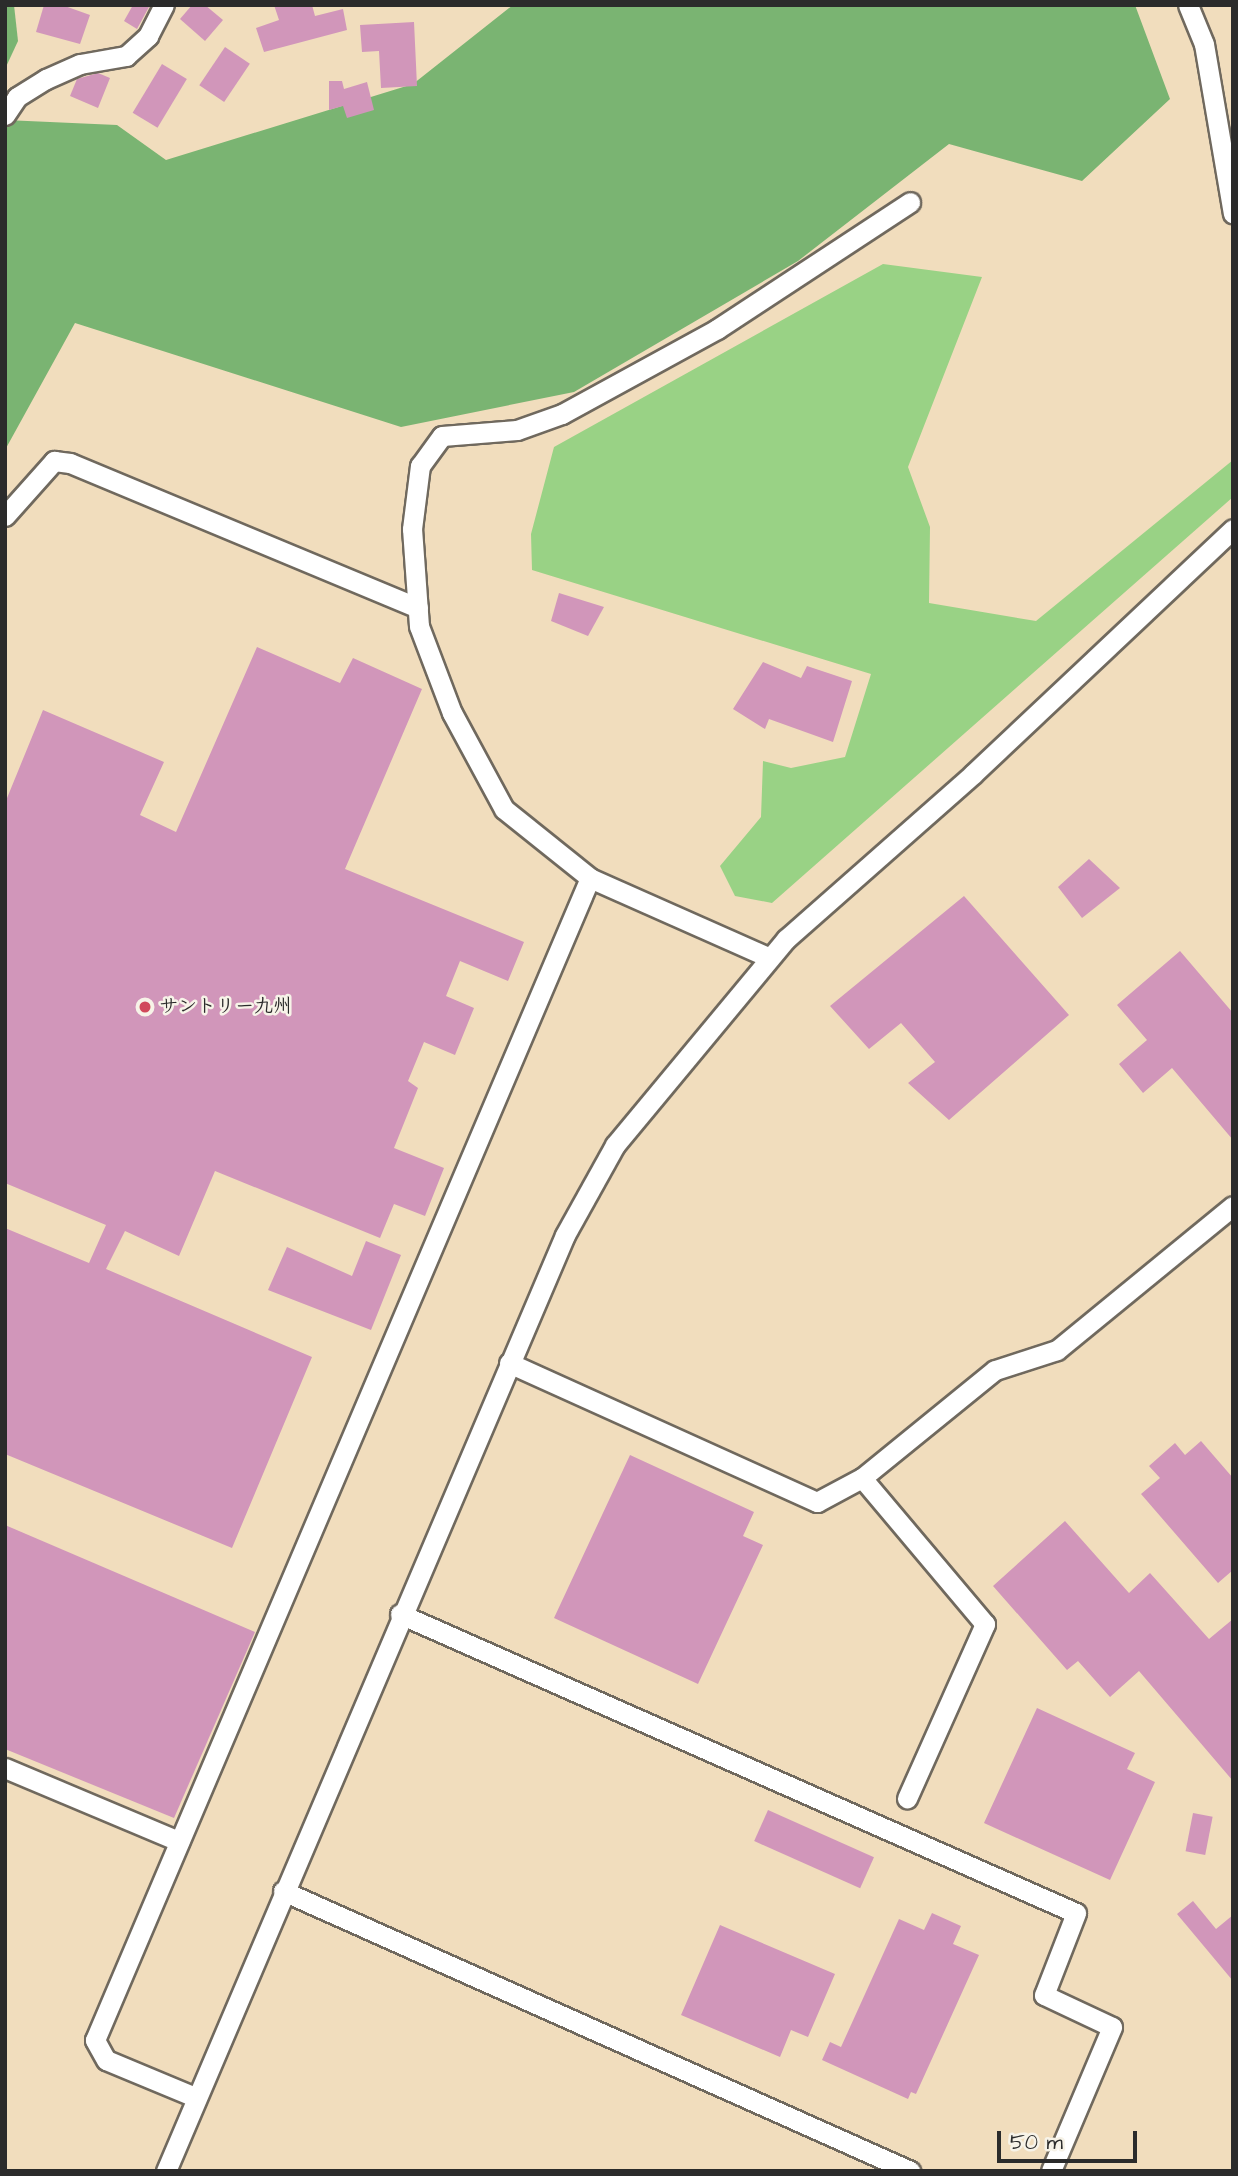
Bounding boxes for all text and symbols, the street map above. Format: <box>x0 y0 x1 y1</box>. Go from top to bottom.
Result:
place label: サントリー九州 <box>159 996 292 1018</box>
marker: サントリー九州 <box>137 999 153 1015</box>
scale bar <box>1000 2116 1140 2160</box>
text: 50 m <box>1010 2128 1063 2157</box>

